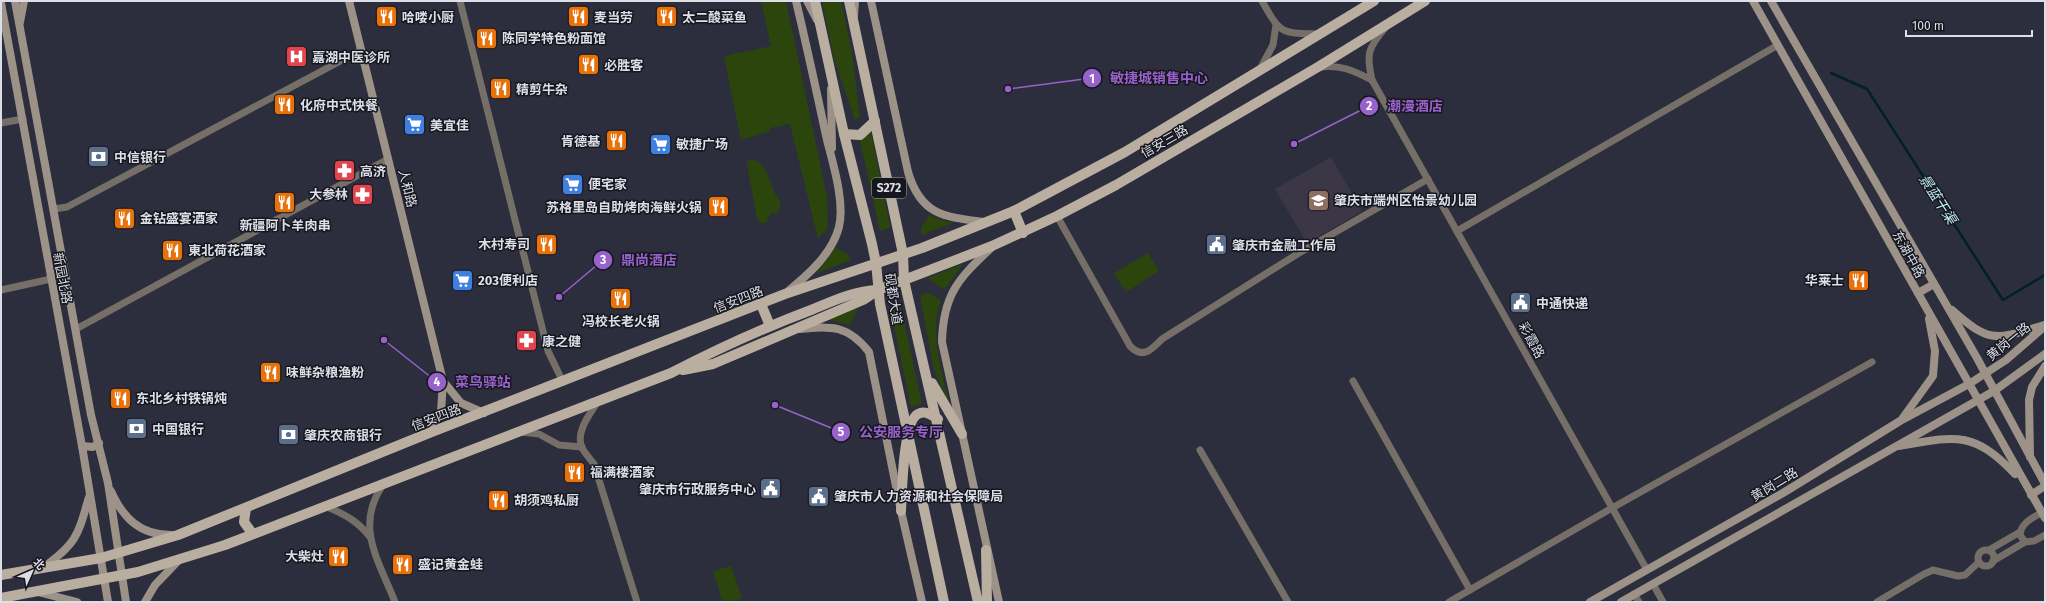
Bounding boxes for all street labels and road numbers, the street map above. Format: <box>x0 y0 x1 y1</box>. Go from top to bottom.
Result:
street label: 信安三路 <box>1138 122 1191 161</box>
street label: 人和路 <box>396 167 420 209</box>
road number: S272 <box>872 178 906 198</box>
street label: 东湖中路 <box>1889 228 1928 281</box>
street label: 新园北路 <box>50 251 75 305</box>
street label: 砚都大道 <box>882 272 905 326</box>
street label: 信安四路 <box>711 283 765 316</box>
street label: 黄岗一路 <box>1983 319 2033 364</box>
street label: 彩霞路 <box>1516 320 1548 361</box>
street label: 信安四路 <box>409 401 463 434</box>
street label: 黄岗二路 <box>1748 465 1800 504</box>

